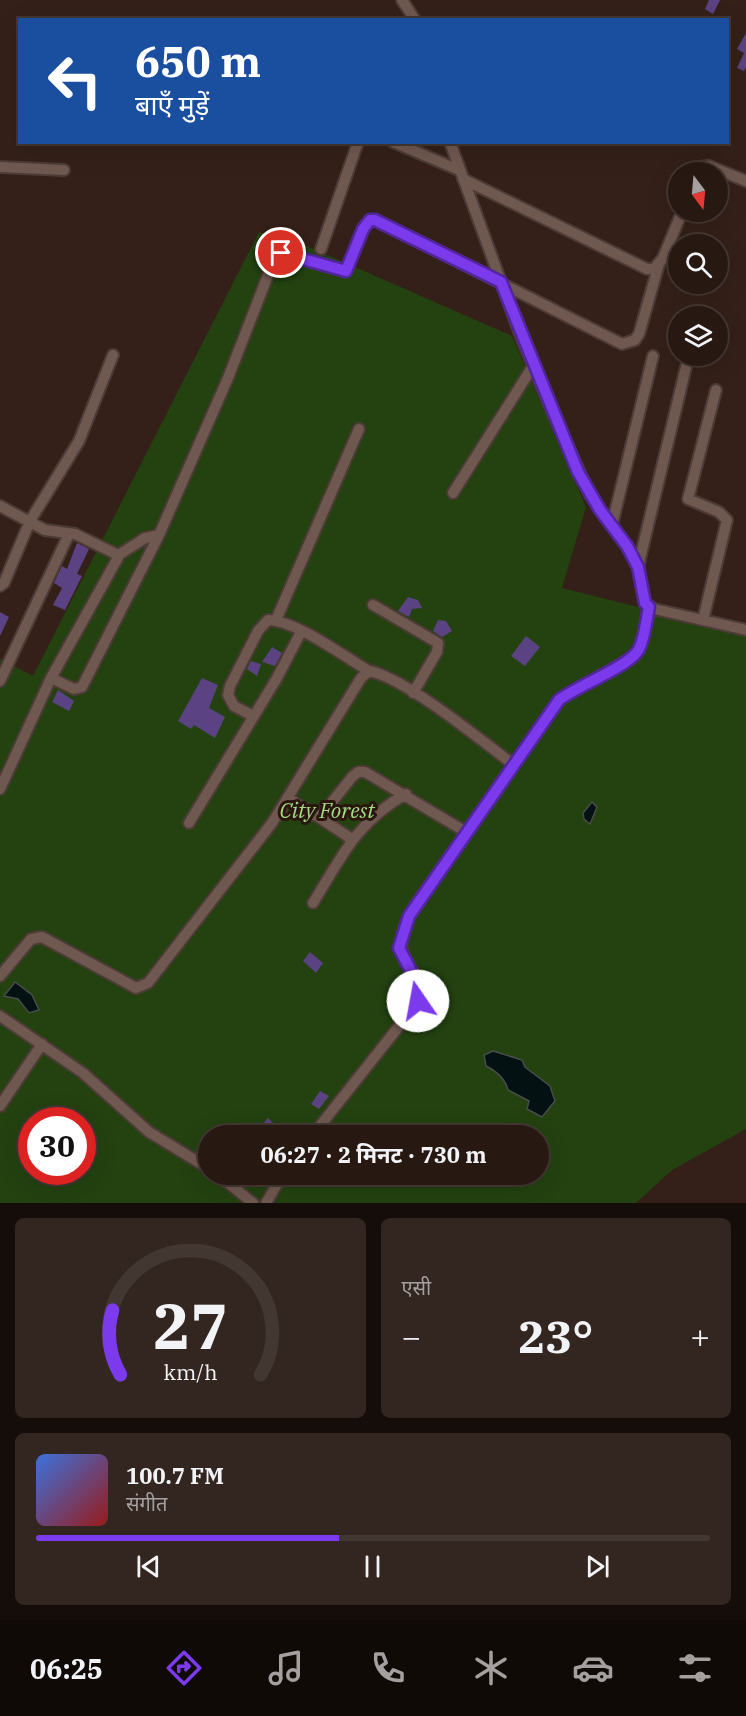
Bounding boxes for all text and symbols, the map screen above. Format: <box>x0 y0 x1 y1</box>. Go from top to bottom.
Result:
text: 650 m <box>135 34 261 89</box>
icon: left <box>36 42 114 120</box>
text: बाएँ मुड़ें <box>135 87 209 122</box>
north arrow <box>668 162 728 222</box>
map controls <box>668 162 728 366</box>
pin <box>255 227 306 278</box>
button: search <box>668 234 728 294</box>
icon: arrive <box>264 236 297 269</box>
button: layers <box>668 306 728 366</box>
park label: City Forest <box>279 796 375 824</box>
position arrow <box>386 969 450 1033</box>
speed limit sign: 30 <box>18 1107 96 1185</box>
text: 06:27 · 2 मिनट · 730 m <box>260 1140 487 1169</box>
text: एसी <box>402 1274 431 1301</box>
text: 27 <box>153 1285 228 1366</box>
text: 23° <box>518 1307 593 1365</box>
text: − <box>402 1315 421 1358</box>
text: + <box>690 1315 710 1358</box>
text: km/h <box>163 1358 217 1386</box>
text: 100.7 FM <box>126 1461 224 1490</box>
text: संगीत <box>126 1490 167 1517</box>
icon: previous <box>132 1550 165 1583</box>
icon: pause <box>356 1550 389 1583</box>
icon: next <box>581 1550 614 1583</box>
icon: directions <box>163 1647 205 1689</box>
icon: music <box>265 1647 307 1689</box>
icon: phone <box>367 1647 409 1689</box>
icon: climate <box>470 1647 512 1689</box>
icon: car <box>572 1647 614 1689</box>
icon: filters <box>674 1647 716 1689</box>
text: 06:25 <box>30 1651 103 1686</box>

